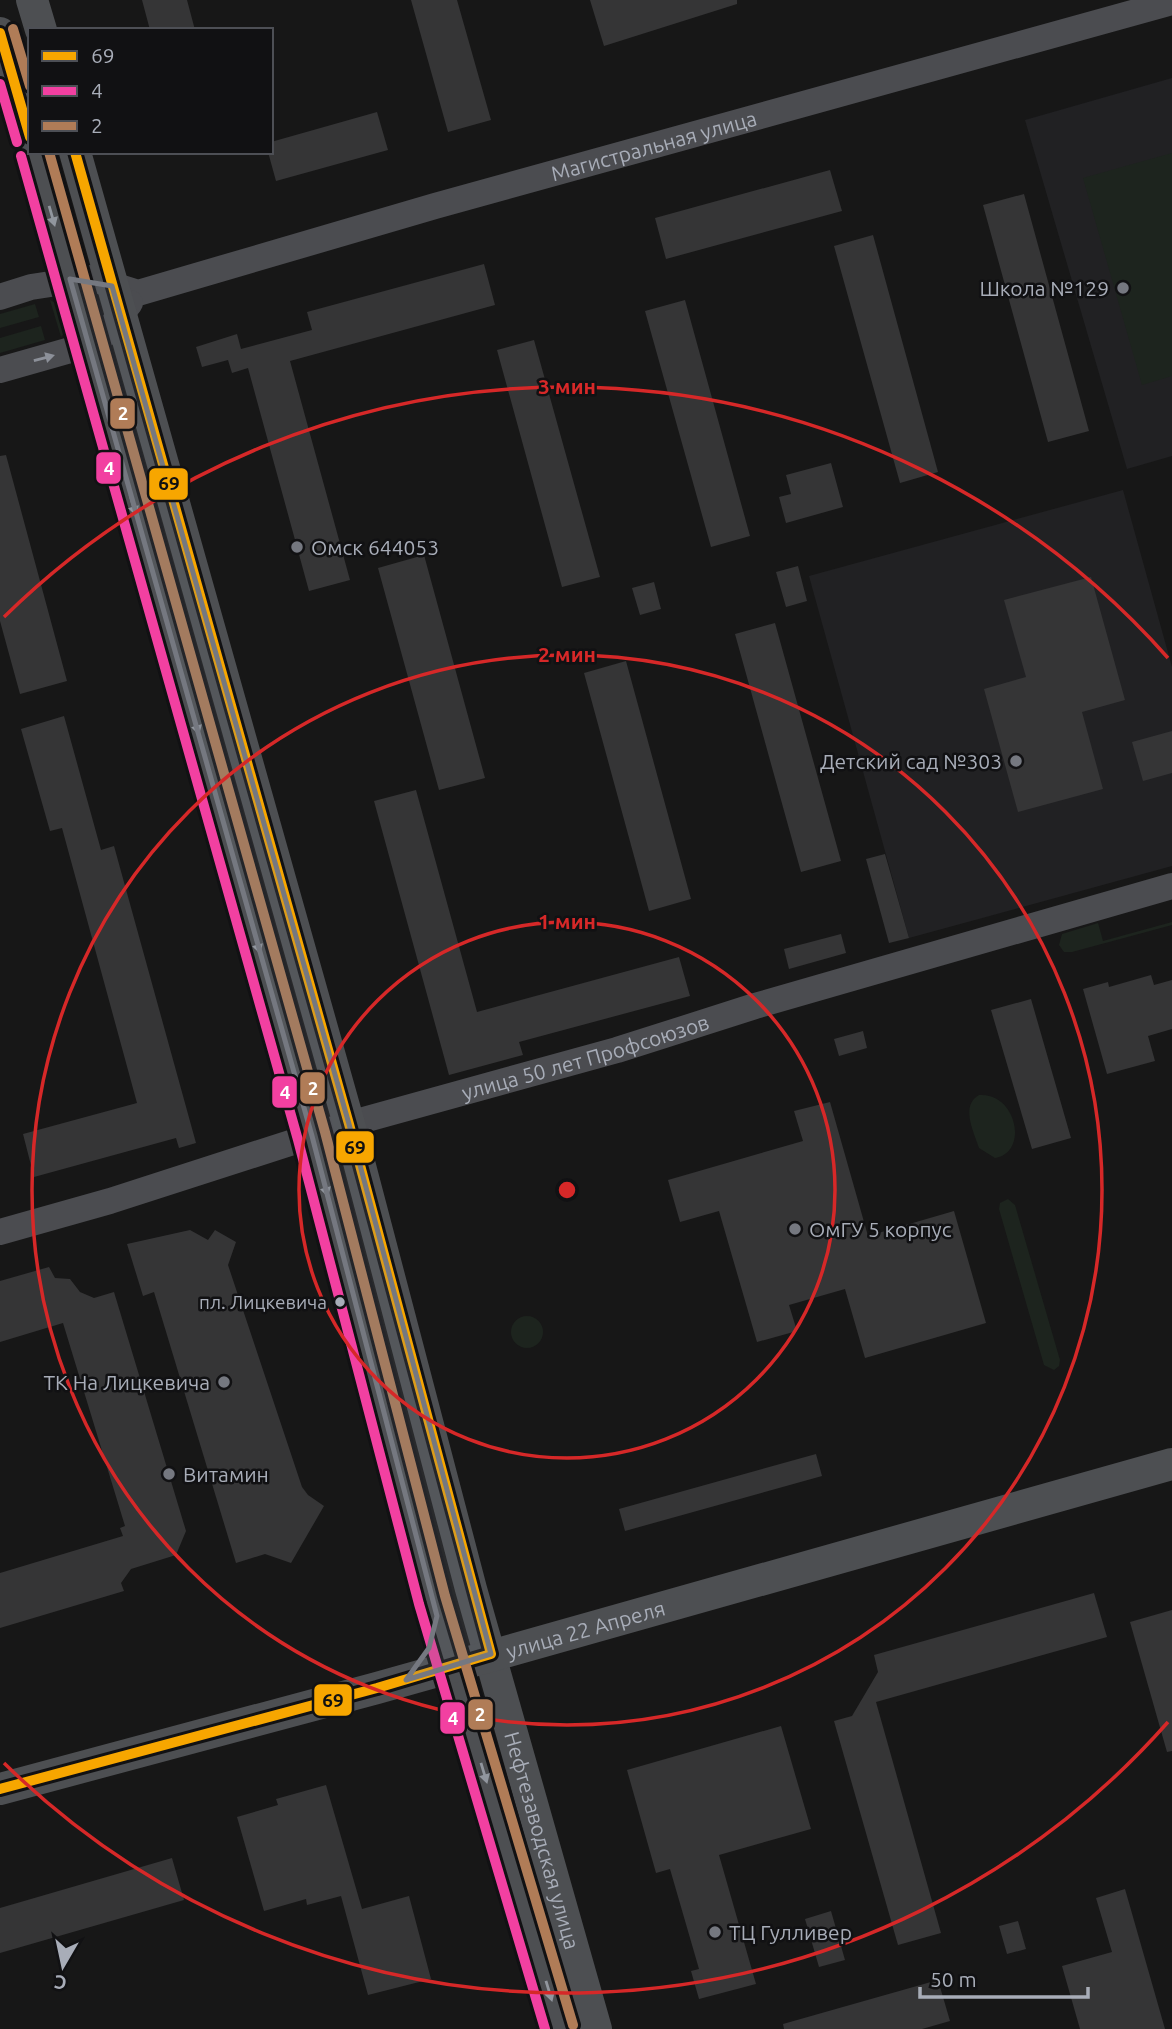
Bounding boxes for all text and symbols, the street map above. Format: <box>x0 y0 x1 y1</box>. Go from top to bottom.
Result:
legend <box>28 28 273 154</box>
text: 69 <box>91 43 115 67</box>
text: 4 <box>91 78 103 102</box>
street label: Магистральная улица <box>548 106 759 185</box>
text: 2 <box>91 113 103 137</box>
one-way arrow <box>47 205 58 227</box>
place label: Школа №129 <box>979 276 1109 300</box>
marker: Школа №129 <box>1115 280 1131 296</box>
one-way arrow <box>33 352 55 363</box>
text: 3 мин <box>538 374 596 398</box>
line badge: 2 <box>109 397 136 430</box>
text: 2 <box>118 402 128 424</box>
line badge: 4 <box>95 451 122 485</box>
text: 4 <box>104 457 115 479</box>
line badge: 69 <box>148 467 189 501</box>
text: 69 <box>158 472 180 494</box>
one-way arrow <box>129 495 139 516</box>
place label: Омск 644053 <box>311 535 439 559</box>
marker: Омск 644053 <box>289 539 305 555</box>
text: 2 мин <box>538 642 596 666</box>
one-way arrow <box>191 714 201 735</box>
place label: Детский сад №303 <box>820 749 1002 773</box>
marker: Детский сад №303 <box>1008 753 1024 769</box>
text: 1 мин <box>538 909 596 933</box>
one-way arrow <box>252 932 263 954</box>
street label: улица 50 лет Профсоюзов <box>459 1009 712 1104</box>
line badge: 2 <box>299 1071 326 1105</box>
line badge: 4 <box>271 1075 298 1109</box>
text: 2 <box>308 1077 318 1099</box>
text: 4 <box>280 1081 291 1103</box>
line badge: 69 <box>335 1130 375 1164</box>
text: 69 <box>344 1136 366 1158</box>
one-way arrow <box>320 1175 330 1196</box>
centre of rings <box>555 1178 579 1202</box>
place label: ОмГУ 5 корпус <box>809 1217 952 1241</box>
marker: ОмГУ 5 корпус <box>787 1221 803 1237</box>
place label: пл. Лицкевича <box>199 1291 327 1313</box>
marker: пл. Лицкевича <box>333 1295 347 1309</box>
place label: ТК На Лицкевича <box>43 1370 210 1394</box>
marker: ТК На Лицкевича <box>216 1374 232 1390</box>
place label: Витамин <box>183 1462 269 1486</box>
marker: Витамин <box>161 1466 177 1482</box>
street label: улица 22 Апреля <box>503 1595 668 1663</box>
line badge: 69 <box>313 1683 353 1717</box>
text: 69 <box>322 1689 344 1711</box>
line badge: 2 <box>467 1698 494 1731</box>
line badge: 4 <box>439 1701 466 1735</box>
text: 2 <box>475 1703 485 1725</box>
text: 4 <box>448 1707 459 1729</box>
street label: Нефтезаводская улица <box>500 1729 585 1952</box>
one-way arrow <box>479 1762 489 1783</box>
place label: ТЦ Гулливер <box>729 1920 852 1944</box>
marker: ТЦ Гулливер <box>707 1924 723 1940</box>
north arrow <box>28 1931 98 2001</box>
scale bar <box>920 1955 1088 1999</box>
text: 50 m <box>930 1967 977 1991</box>
text: С <box>53 1971 68 1995</box>
one-way arrow <box>544 1980 554 2001</box>

